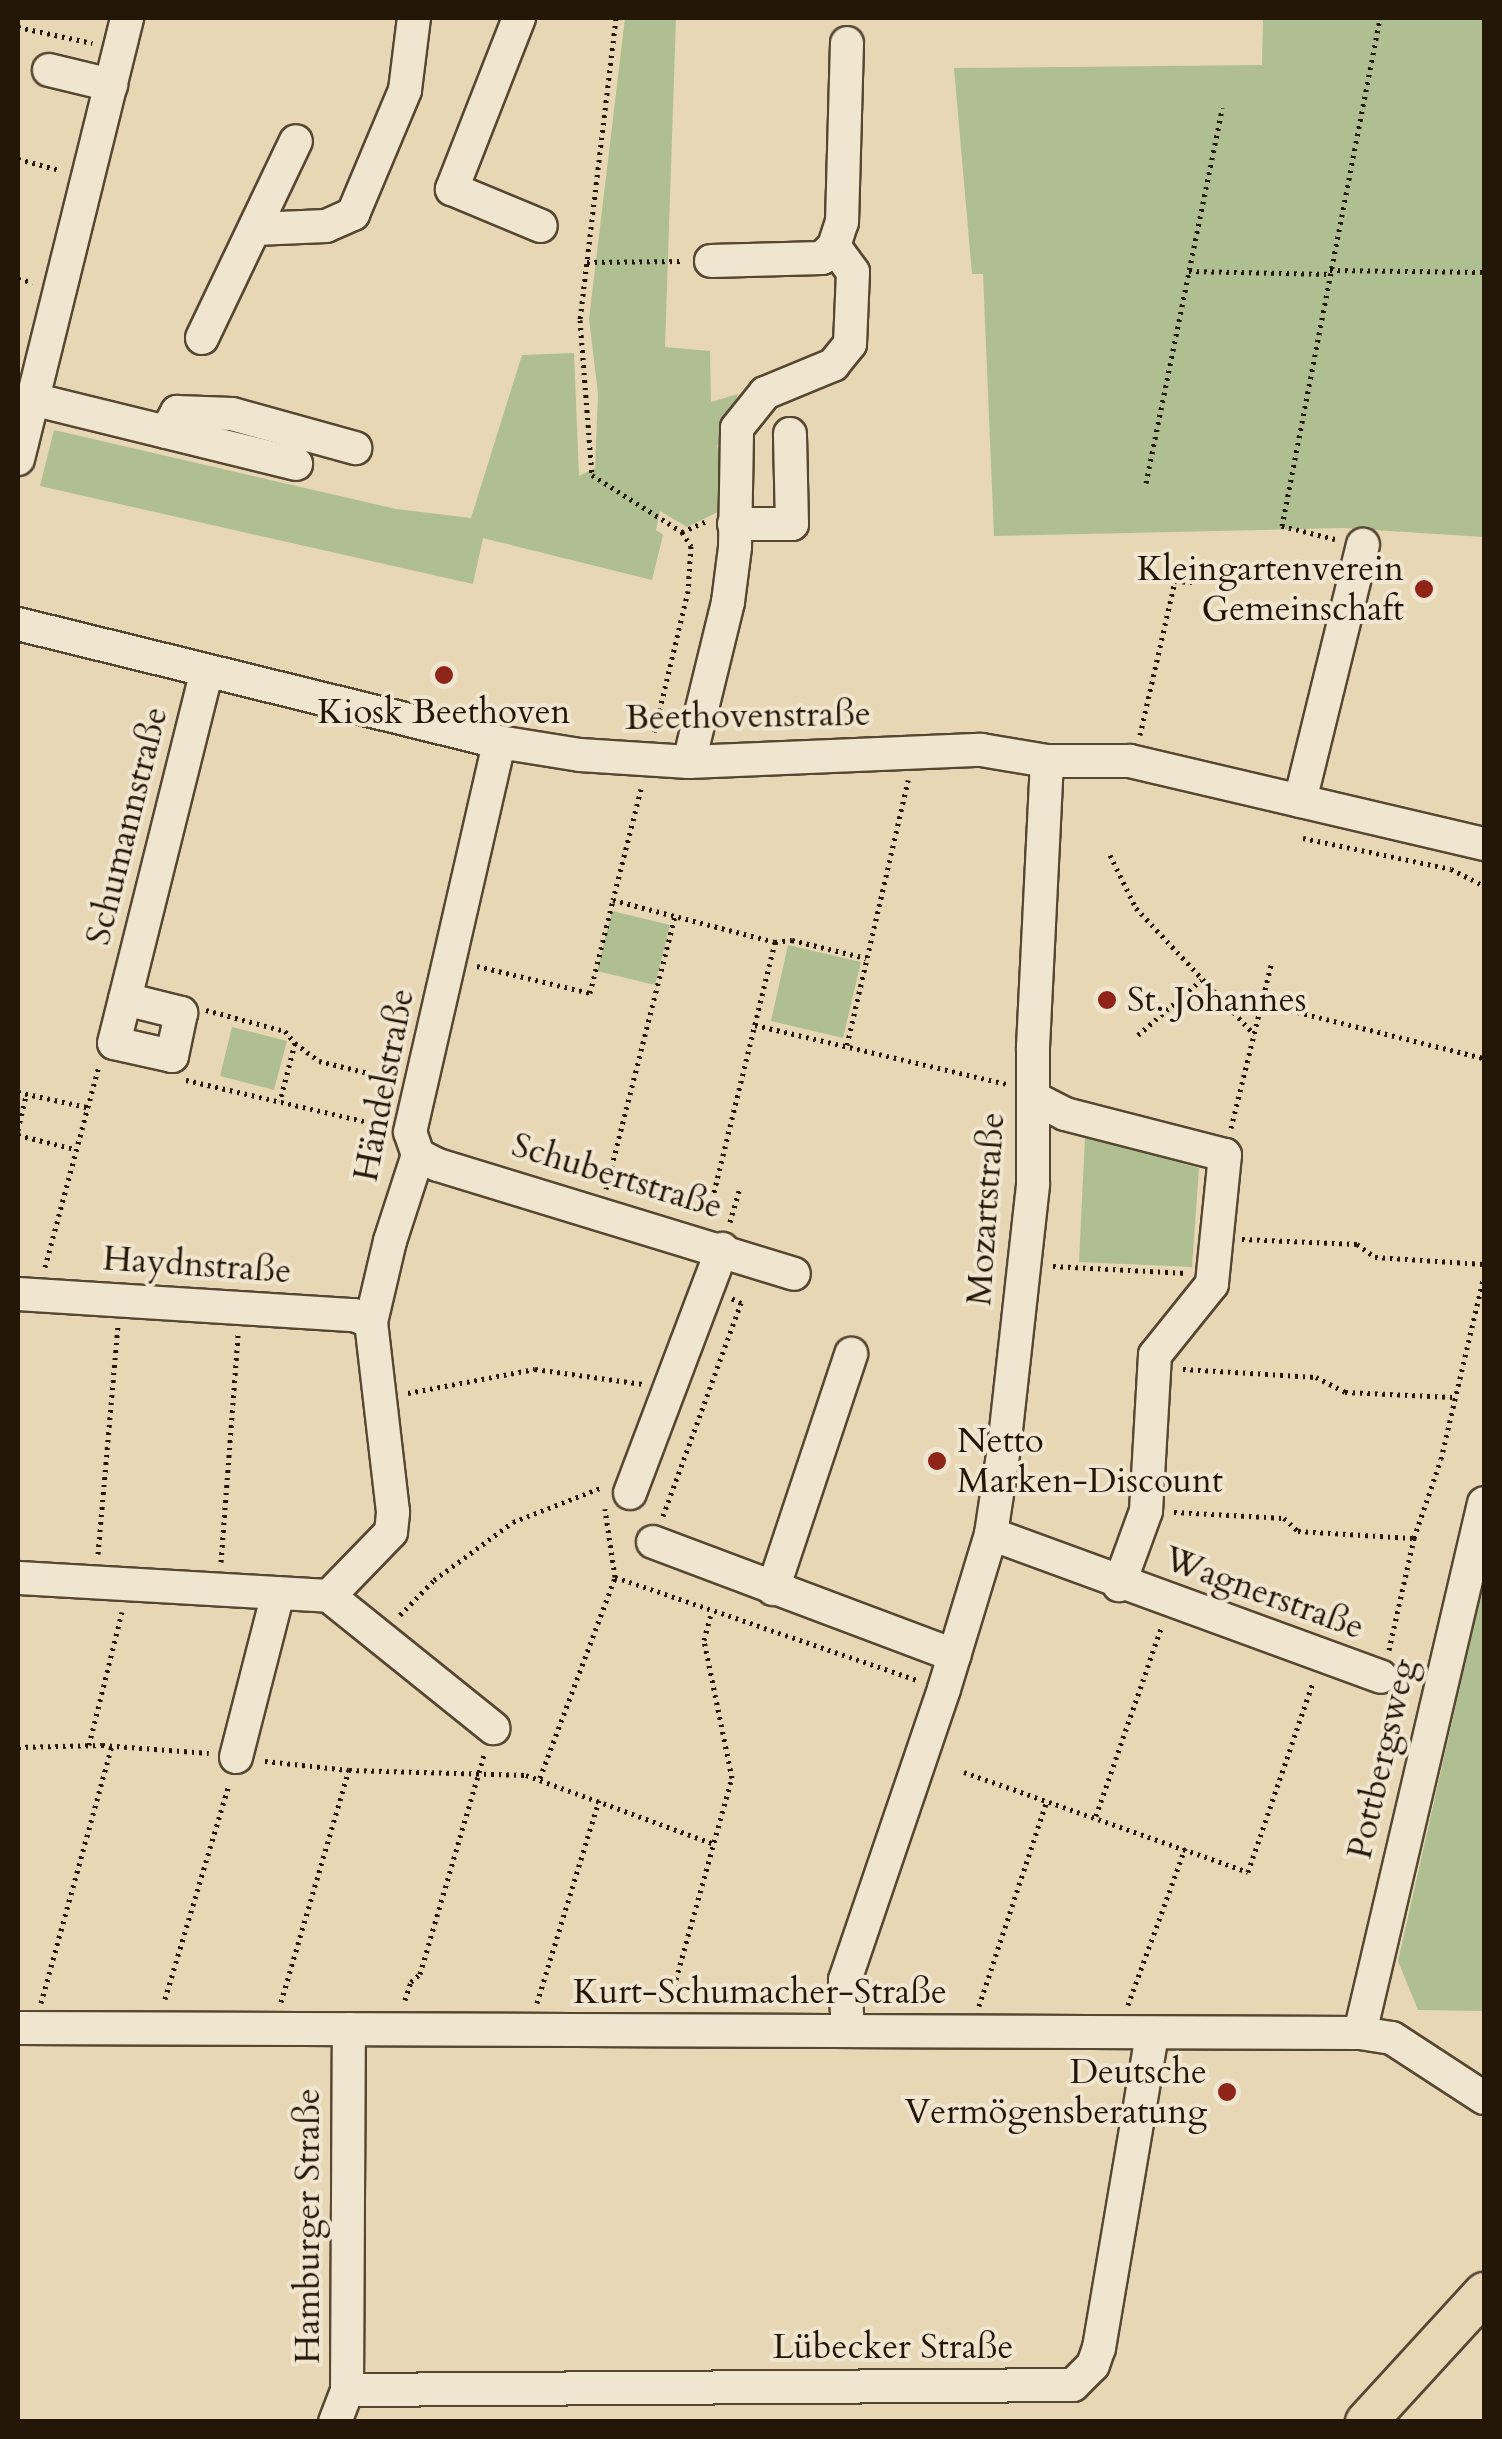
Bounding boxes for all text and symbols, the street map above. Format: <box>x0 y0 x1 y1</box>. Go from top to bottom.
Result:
place label: Kleingartenverein Gemeinschaft <box>1137 548 1404 630</box>
marker: Kleingartenverein Gemeinschaft <box>1413 578 1435 600</box>
marker: Kiosk Beethoven <box>433 664 455 686</box>
place label: Kiosk Beethoven <box>318 691 570 733</box>
street label: Beethovenstraße <box>625 693 871 739</box>
street label: Schumannstraße <box>77 703 177 949</box>
place label: St. Johannes <box>1127 979 1306 1021</box>
street label: Händelstraße <box>345 985 423 1185</box>
marker: St. Johannes <box>1096 989 1118 1011</box>
street label: Mozartstraße <box>958 1111 1014 1307</box>
street label: Schubertstraße <box>507 1124 727 1228</box>
street label: Haydnstraße <box>101 1237 293 1293</box>
place label: Netto Marken-Discount <box>957 1420 1223 1502</box>
marker: Netto Marken-Discount <box>926 1450 948 1472</box>
street label: Wagnerstraße <box>1158 1537 1370 1649</box>
street label: Pottbergsweg <box>1339 1655 1425 1863</box>
street label: Kurt-Schumacher-Straße <box>573 1971 947 2013</box>
place label: Deutsche Vermögensberatung <box>905 2051 1207 2133</box>
marker: Deutsche Vermögensberatung <box>1216 2081 1238 2103</box>
street label: Hamburger Straße <box>287 2088 329 2364</box>
street label: Lübecker Straße <box>772 2326 1014 2368</box>

